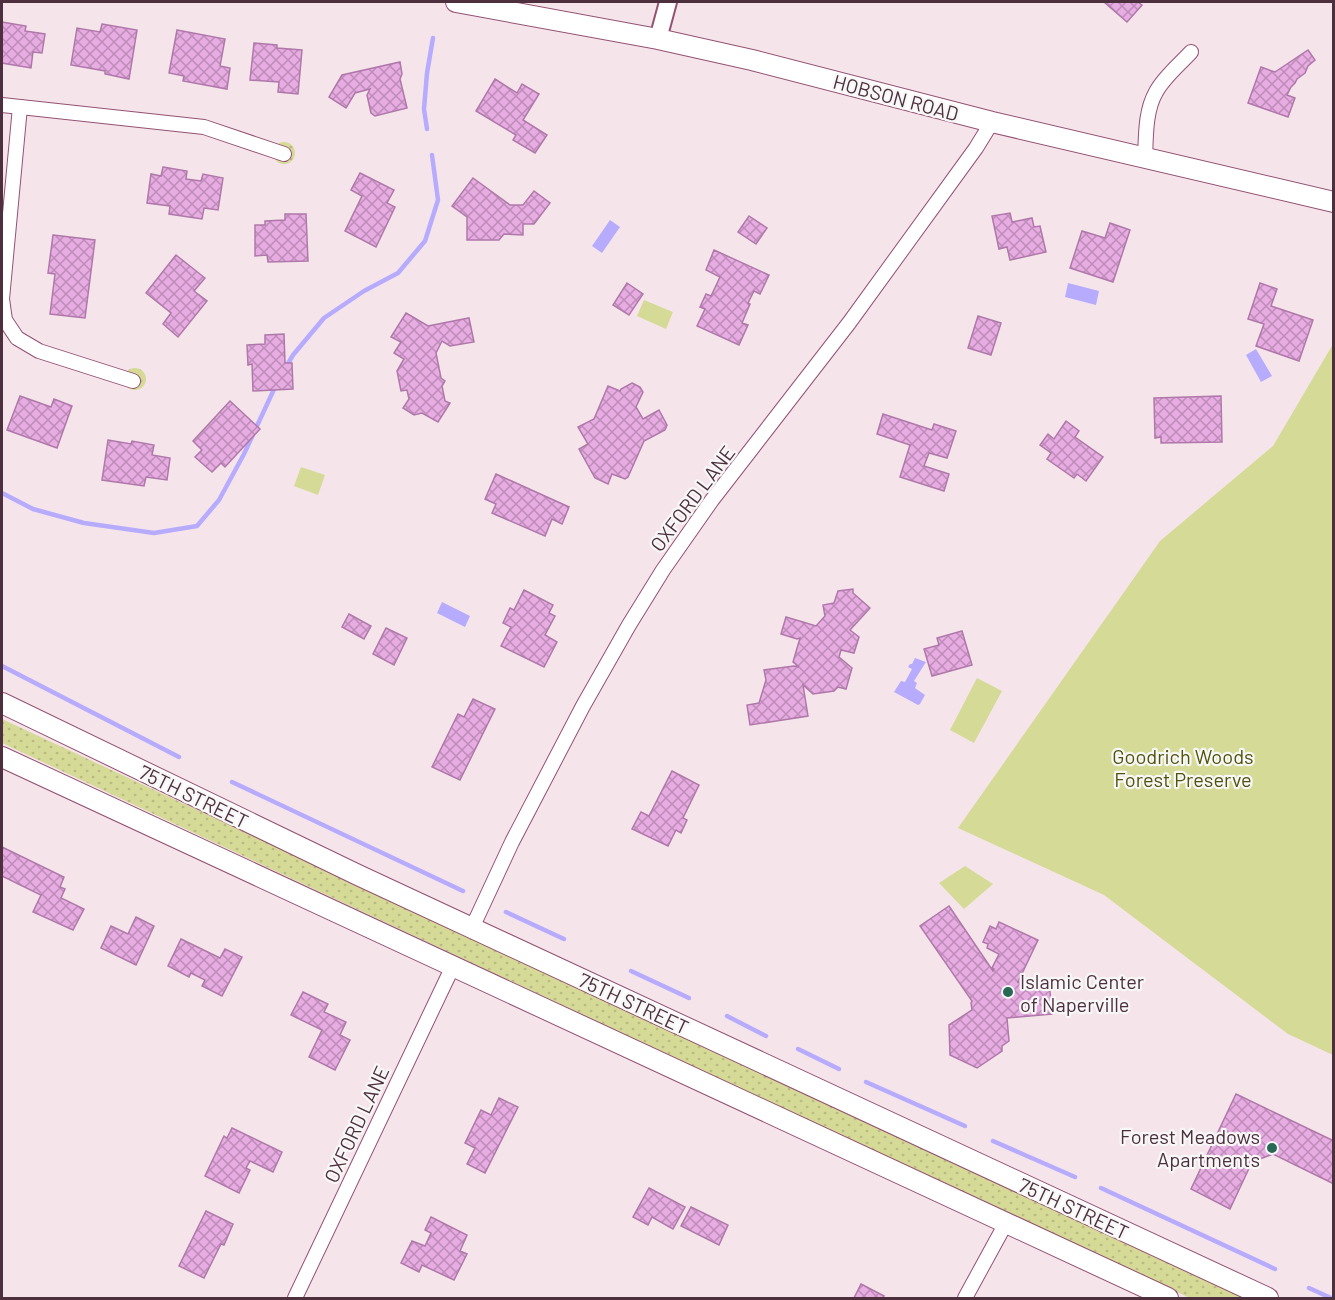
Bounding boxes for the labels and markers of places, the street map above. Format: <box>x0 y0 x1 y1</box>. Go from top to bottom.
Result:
place label: Islamic Center of Naperville <box>1020 969 1144 1016</box>
marker: Islamic Center of Naperville <box>1001 985 1015 999</box>
place label: Forest Meadows Apartments <box>1120 1124 1260 1171</box>
marker: Forest Meadows Apartments <box>1265 1141 1279 1155</box>

